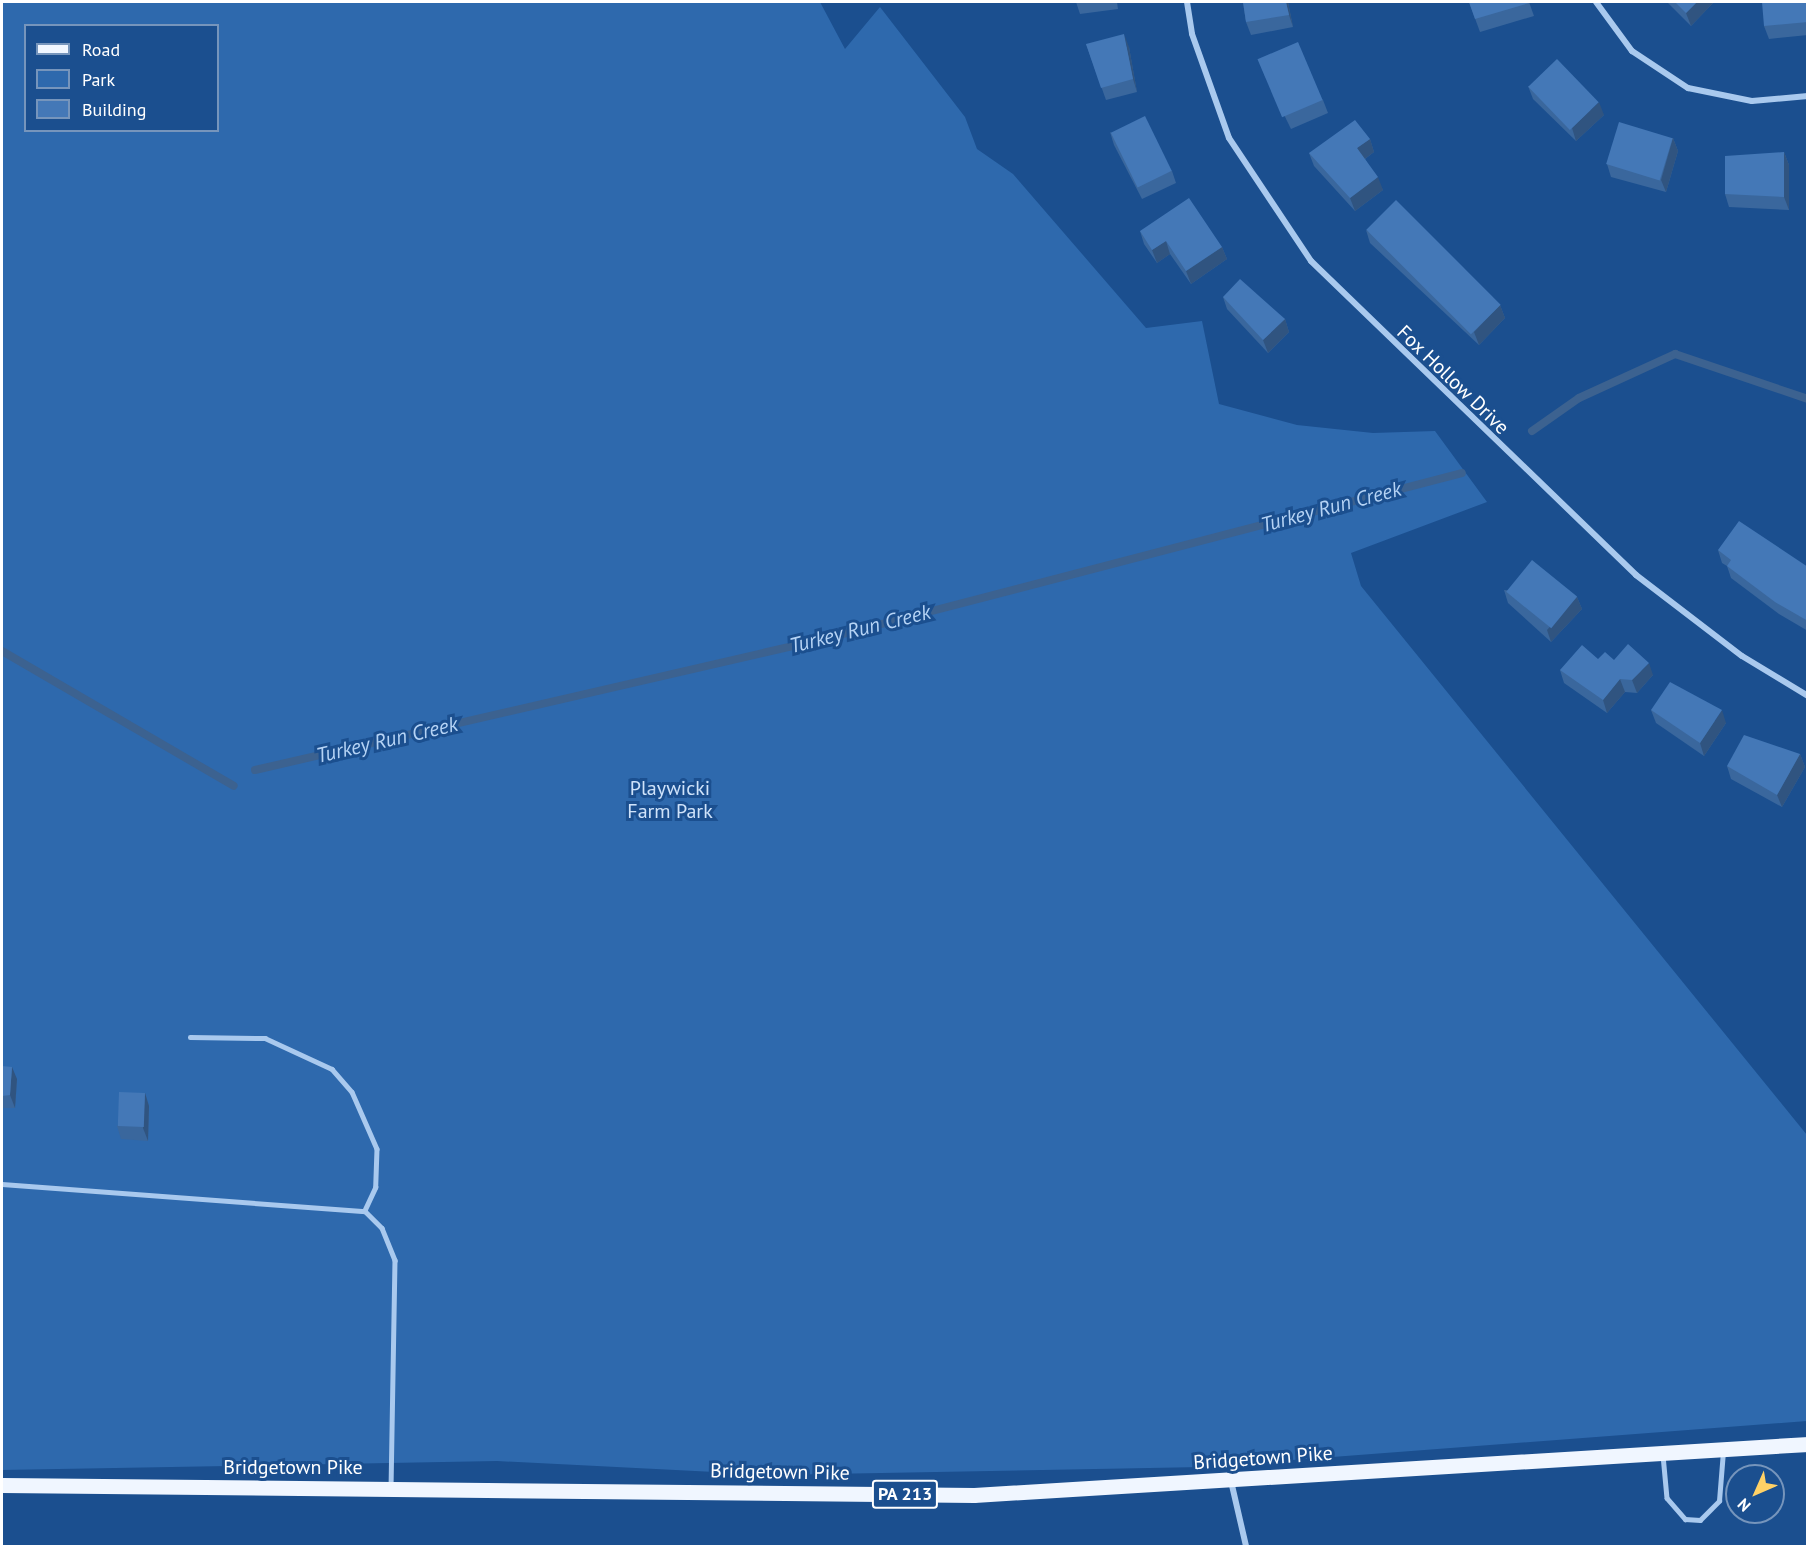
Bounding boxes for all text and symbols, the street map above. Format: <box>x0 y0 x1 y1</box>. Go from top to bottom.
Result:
legend <box>24 24 219 132</box>
text: Road <box>82 38 120 61</box>
text: Park <box>82 68 115 91</box>
text: Building <box>82 98 146 121</box>
street label: Fox Hollow Drive <box>1392 320 1514 440</box>
water label: Turkey Run Creek <box>1258 476 1404 538</box>
water label: Turkey Run Creek <box>787 599 933 659</box>
water label: Turkey Run Creek <box>313 711 461 769</box>
park label: Playwicki Farm Park <box>627 777 713 824</box>
street label: Bridgetown Pike <box>1193 1441 1333 1475</box>
street label: Bridgetown Pike <box>223 1455 363 1479</box>
street label: Bridgetown Pike <box>710 1459 850 1485</box>
north arrow <box>1725 1464 1785 1524</box>
road number: PA 213 <box>870 1479 940 1509</box>
text: N <box>1733 1495 1754 1516</box>

